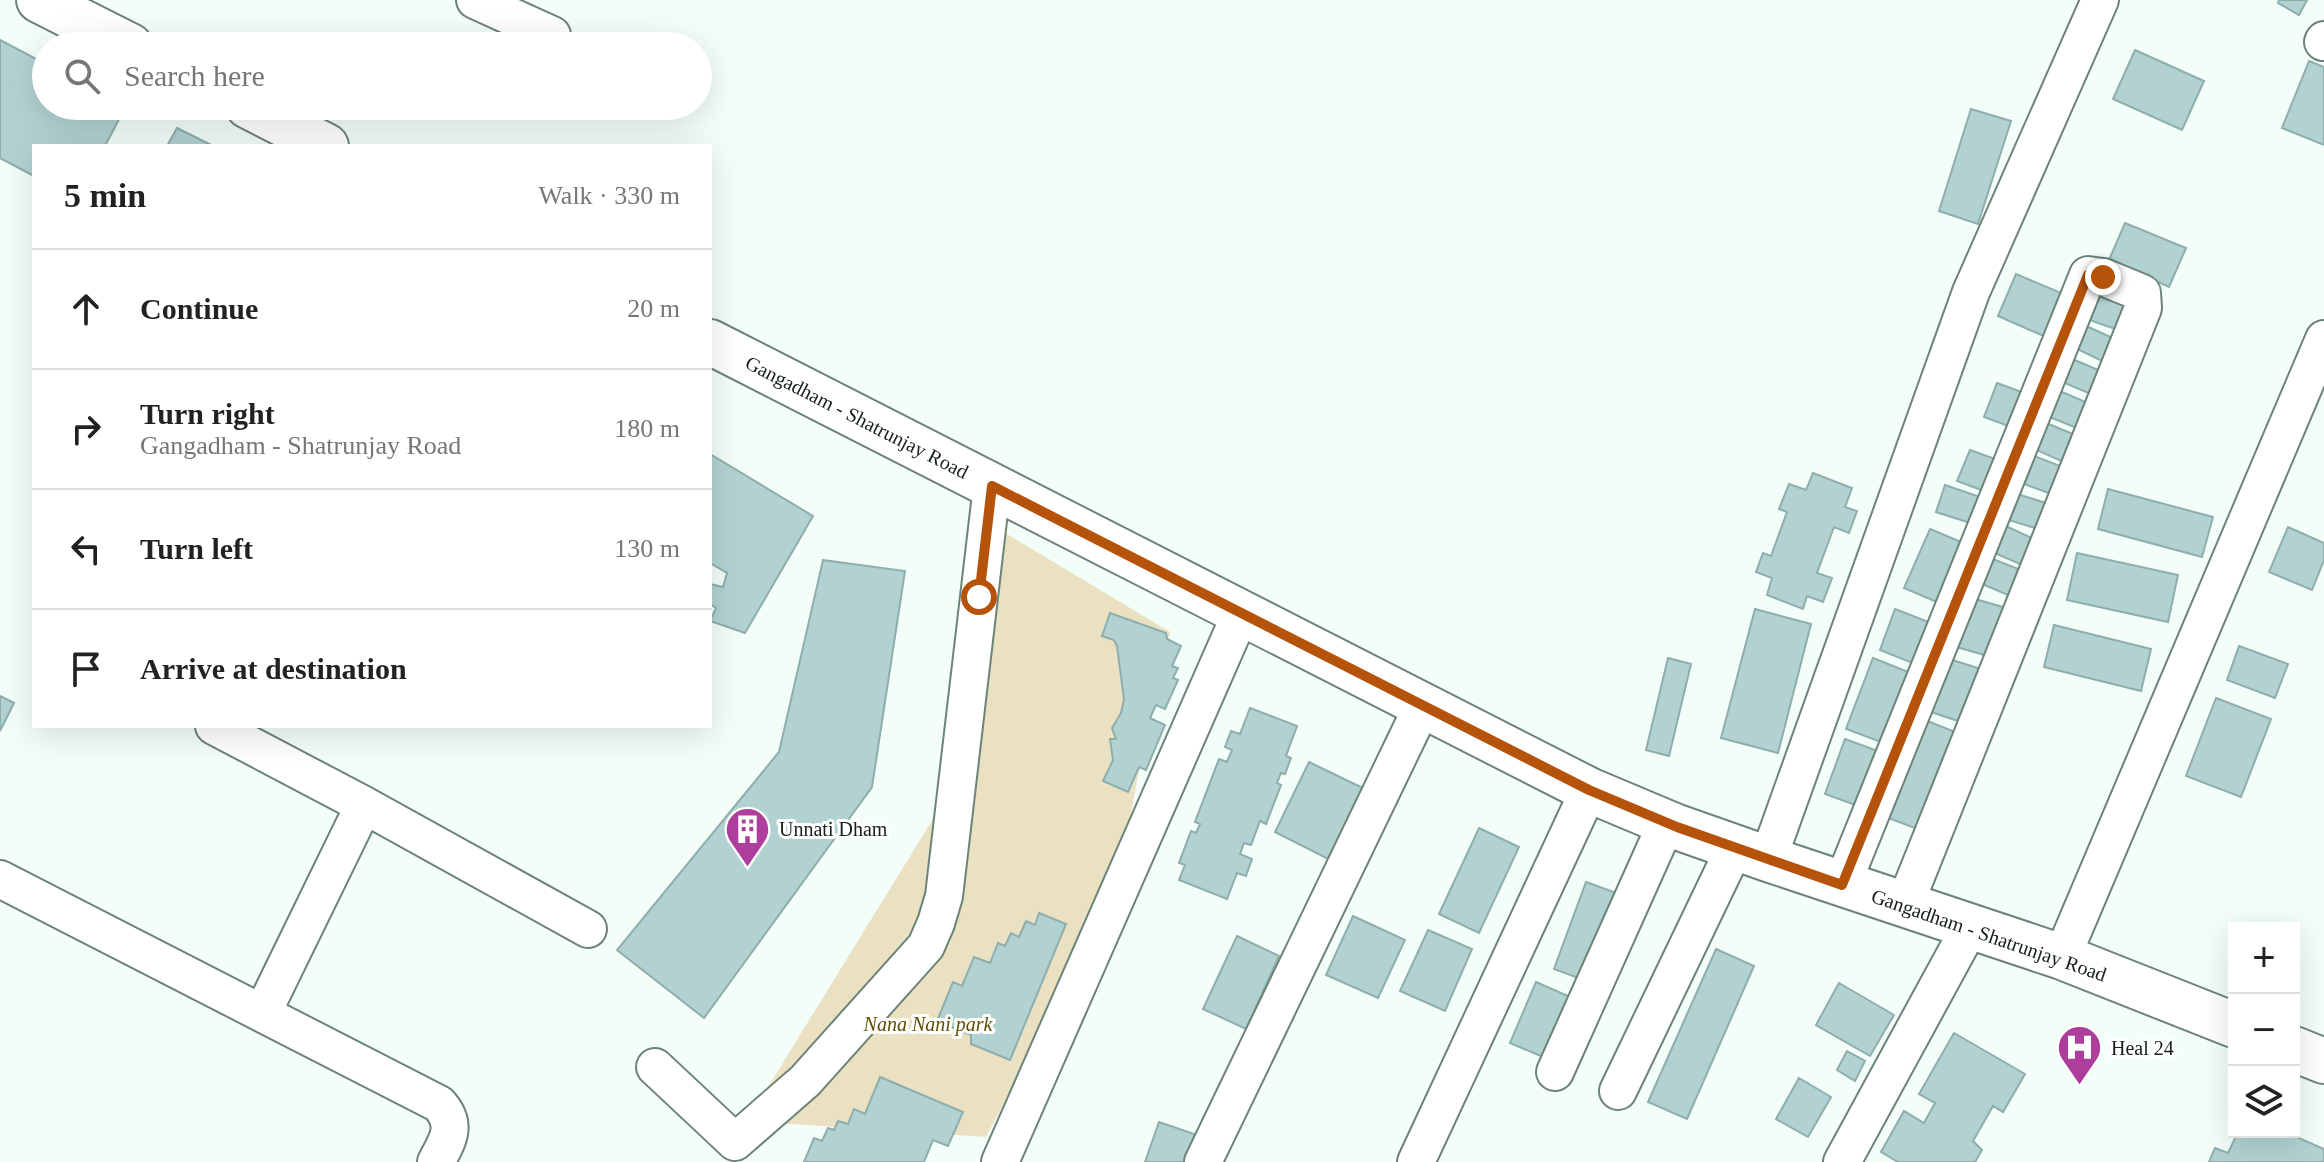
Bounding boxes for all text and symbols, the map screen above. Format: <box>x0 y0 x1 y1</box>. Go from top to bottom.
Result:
search box <box>32 32 712 120</box>
icon: search <box>60 54 104 98</box>
text: Search here <box>124 59 265 92</box>
text: 5 min <box>64 177 146 214</box>
text: Walk · 330 m <box>538 181 680 210</box>
route end <box>2085 259 2121 295</box>
icon: ahead <box>64 287 108 331</box>
text: Continue <box>140 292 258 325</box>
text: 20 m <box>627 294 680 323</box>
street label: Gangadham - Shatrunjay Road <box>741 351 972 484</box>
text: Turn right <box>140 397 275 430</box>
icon: right <box>64 407 108 451</box>
text: 180 m <box>614 414 680 443</box>
text: Gangadham - Shatrunjay Road <box>140 431 461 460</box>
icon: left <box>64 527 108 571</box>
text: Turn left <box>140 532 253 565</box>
text: 130 m <box>614 534 680 563</box>
route start <box>961 579 997 615</box>
icon: arrive <box>64 647 108 691</box>
text: Arrive at destination <box>140 652 407 685</box>
building icon: Unnati Dham <box>724 805 772 868</box>
place label: Unnati Dham <box>779 818 888 840</box>
street label: Gangadham - Shatrunjay Road <box>1868 884 2109 987</box>
map controls <box>2228 922 2300 1138</box>
button: + <box>2228 922 2300 994</box>
button: − <box>2228 994 2300 1066</box>
park label: Nana Nani park <box>863 1013 994 1036</box>
hospital icon: Heal 24 <box>2056 1024 2104 1087</box>
place label: Heal 24 <box>2111 1037 2174 1059</box>
button: layers <box>2228 1066 2300 1138</box>

